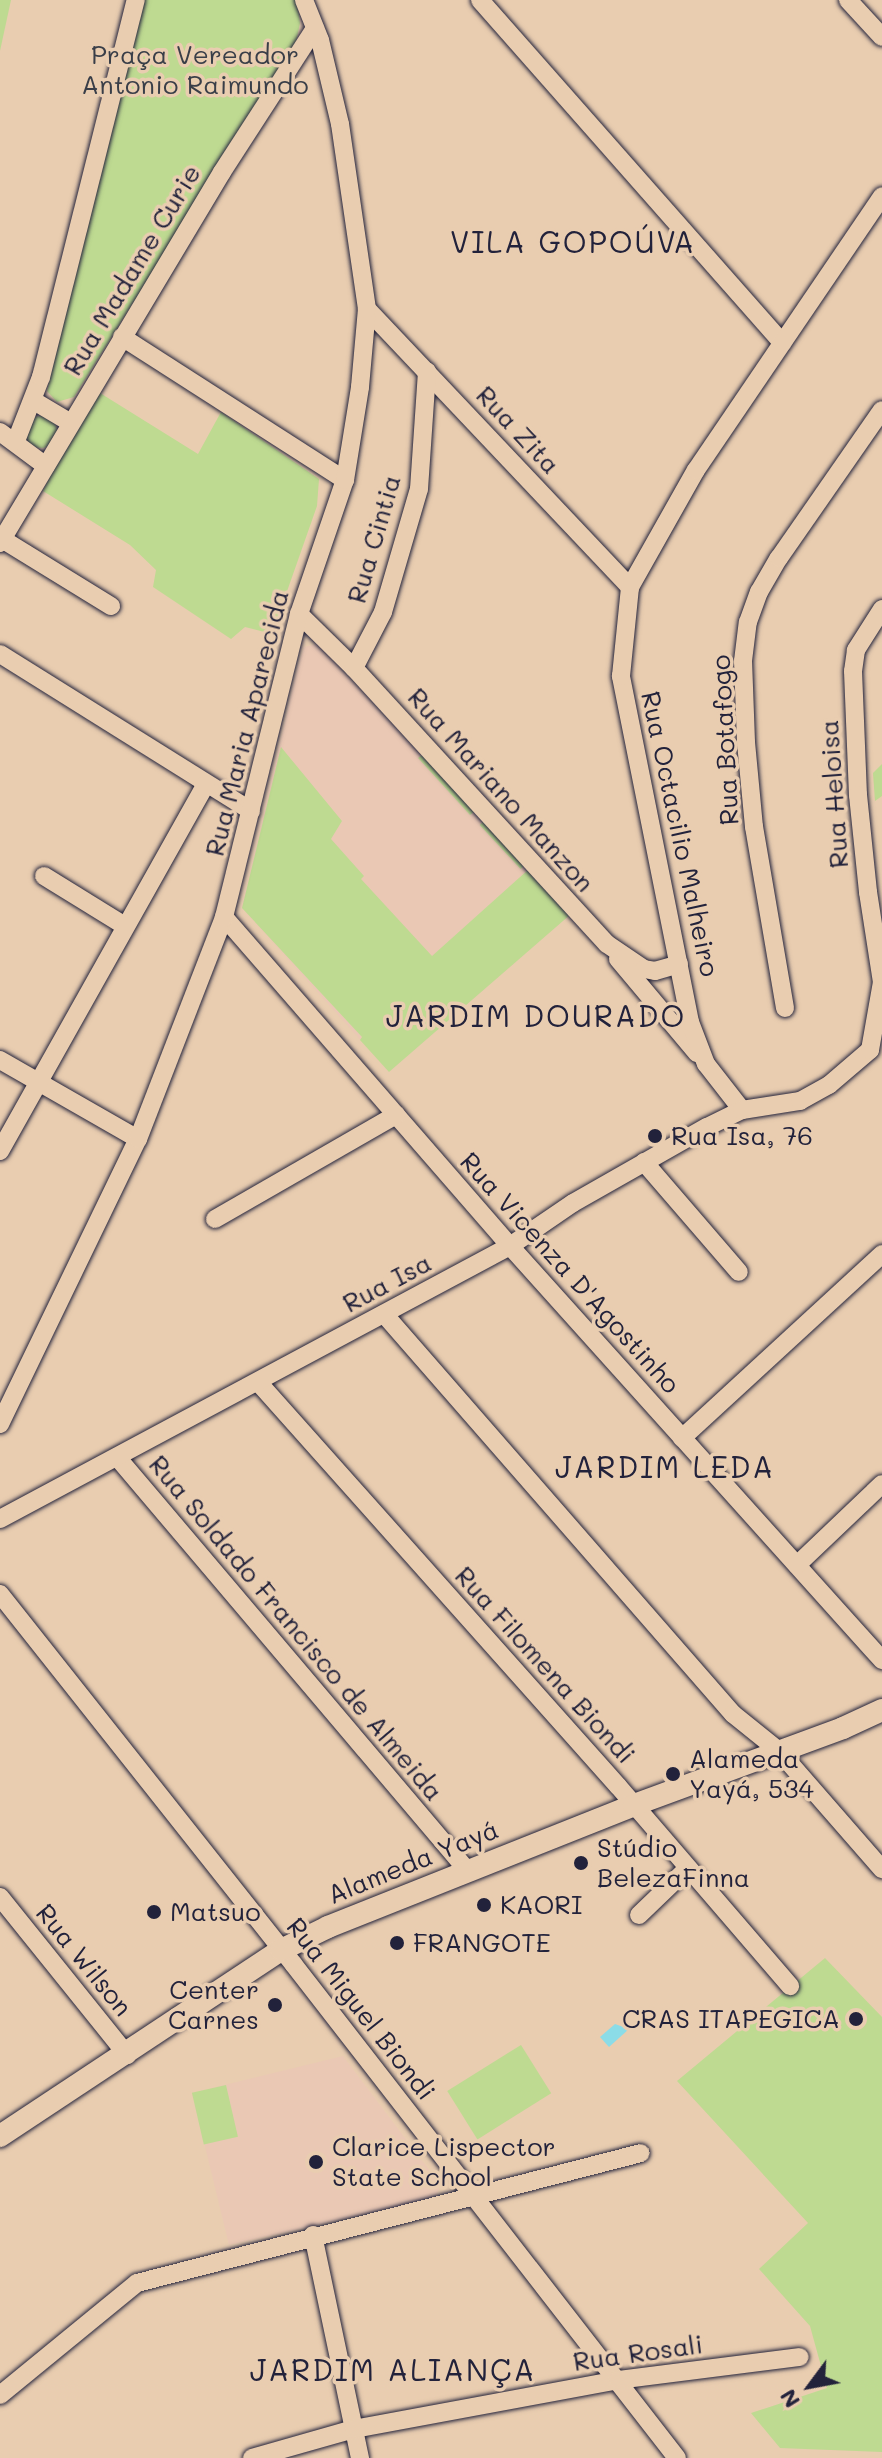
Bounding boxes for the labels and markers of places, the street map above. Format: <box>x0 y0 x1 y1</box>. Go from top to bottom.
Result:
place label: Rua Isa, 76 <box>671 1120 813 1152</box>
marker: Rua Isa, 76 <box>646 1127 664 1145</box>
place label: Alameda Yayá, 534 <box>689 1743 814 1804</box>
marker: Alameda Yayá, 534 <box>664 1765 682 1783</box>
place label: Stúdio BelezaFinna <box>597 1832 750 1894</box>
marker: Stúdio BelezaFinna <box>572 1854 590 1872</box>
place label: KAORI <box>500 1889 582 1921</box>
place label: Matsuo <box>170 1896 261 1928</box>
marker: KAORI <box>475 1896 493 1914</box>
marker: Matsuo <box>145 1903 163 1921</box>
place label: FRANGOTE <box>413 1927 551 1959</box>
marker: FRANGOTE <box>388 1934 406 1952</box>
place label: Center Carnes <box>168 1974 259 2036</box>
marker: Center Carnes <box>266 1996 284 2014</box>
place label: CRAS ITAPEGICA <box>622 2003 840 2035</box>
marker: CRAS ITAPEGICA <box>847 2010 865 2028</box>
place label: Clarice Lispector State School <box>332 2131 556 2192</box>
marker: Clarice Lispector State School <box>307 2153 325 2171</box>

